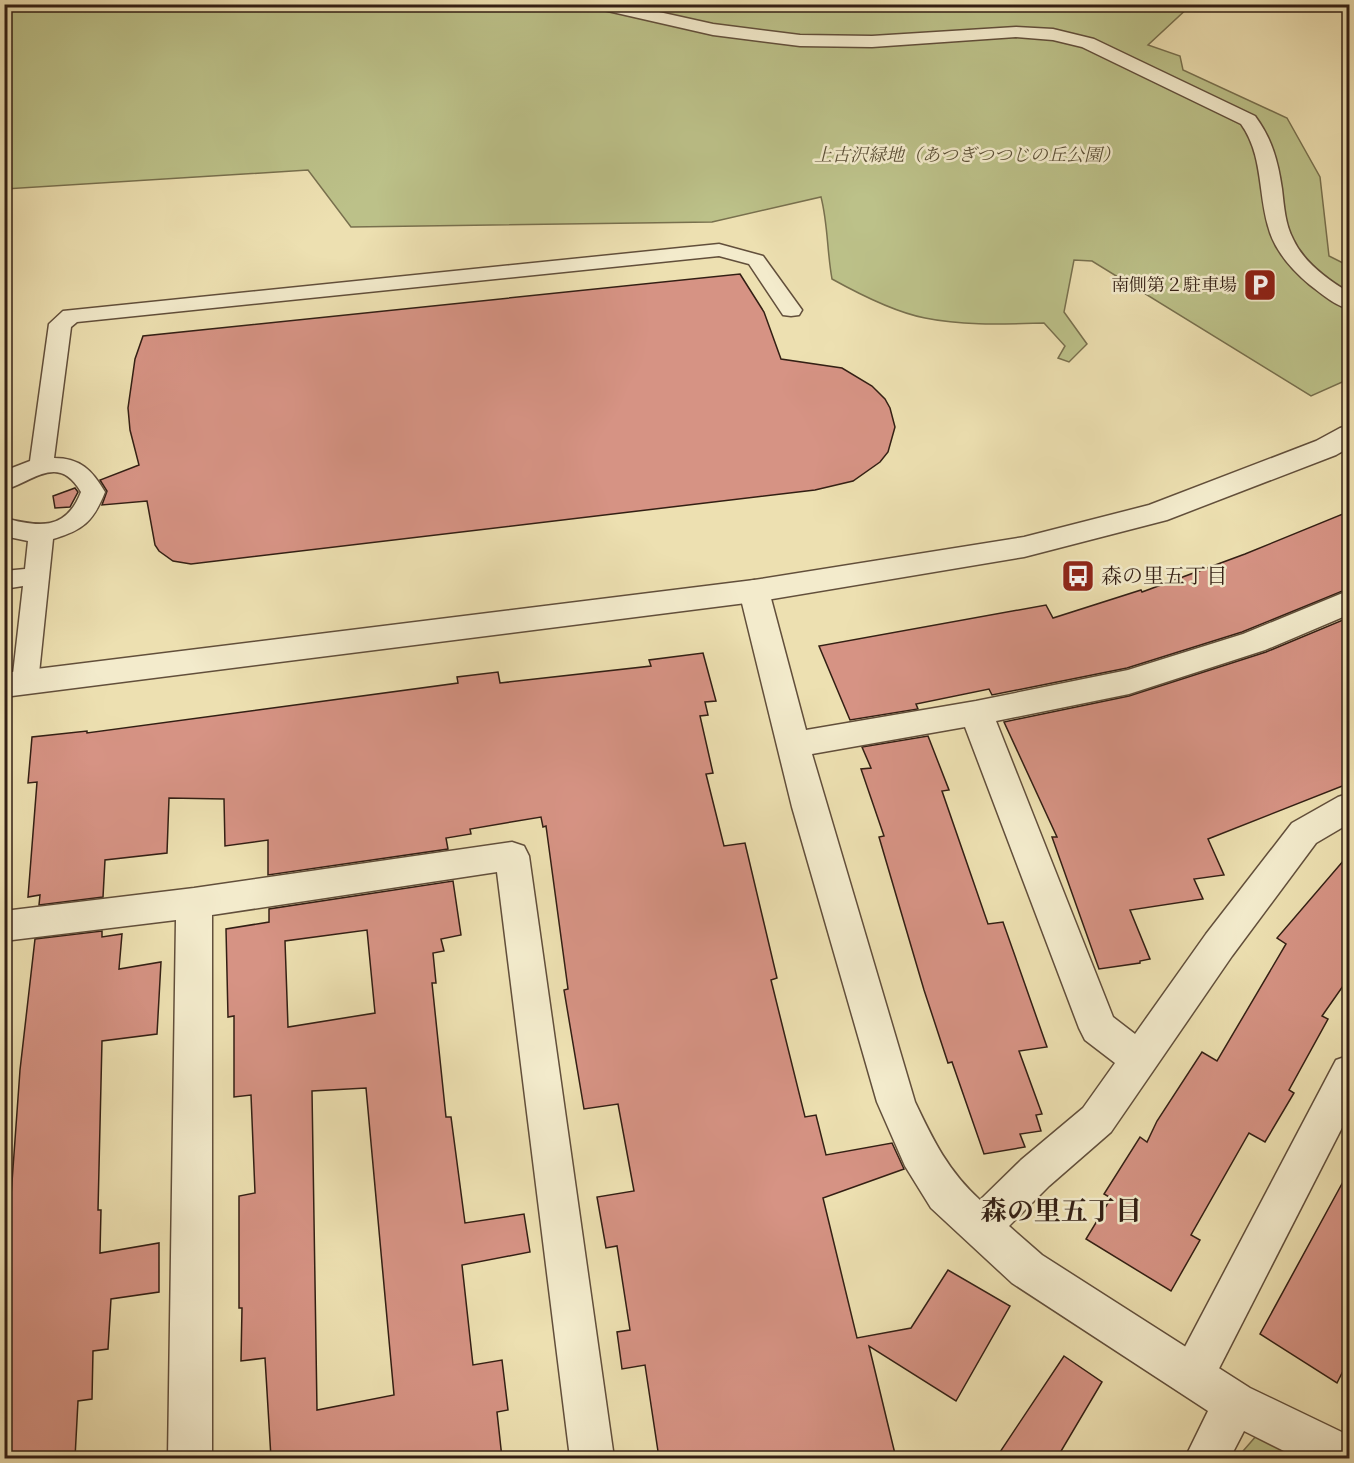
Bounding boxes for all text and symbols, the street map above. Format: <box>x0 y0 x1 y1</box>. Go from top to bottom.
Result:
park label: 上古沢緑地（あつぎつつじの丘公園） <box>814 144 1120 169</box>
parking icon: 南側第２駐車場 <box>1242 267 1278 303</box>
place label: 南側第２駐車場 <box>1111 274 1237 299</box>
bus stop icon: 森の里五丁目 <box>1060 558 1096 594</box>
place label: 森の里五丁目 <box>1101 563 1227 592</box>
district label: 森の里五丁目 <box>980 1194 1142 1232</box>

